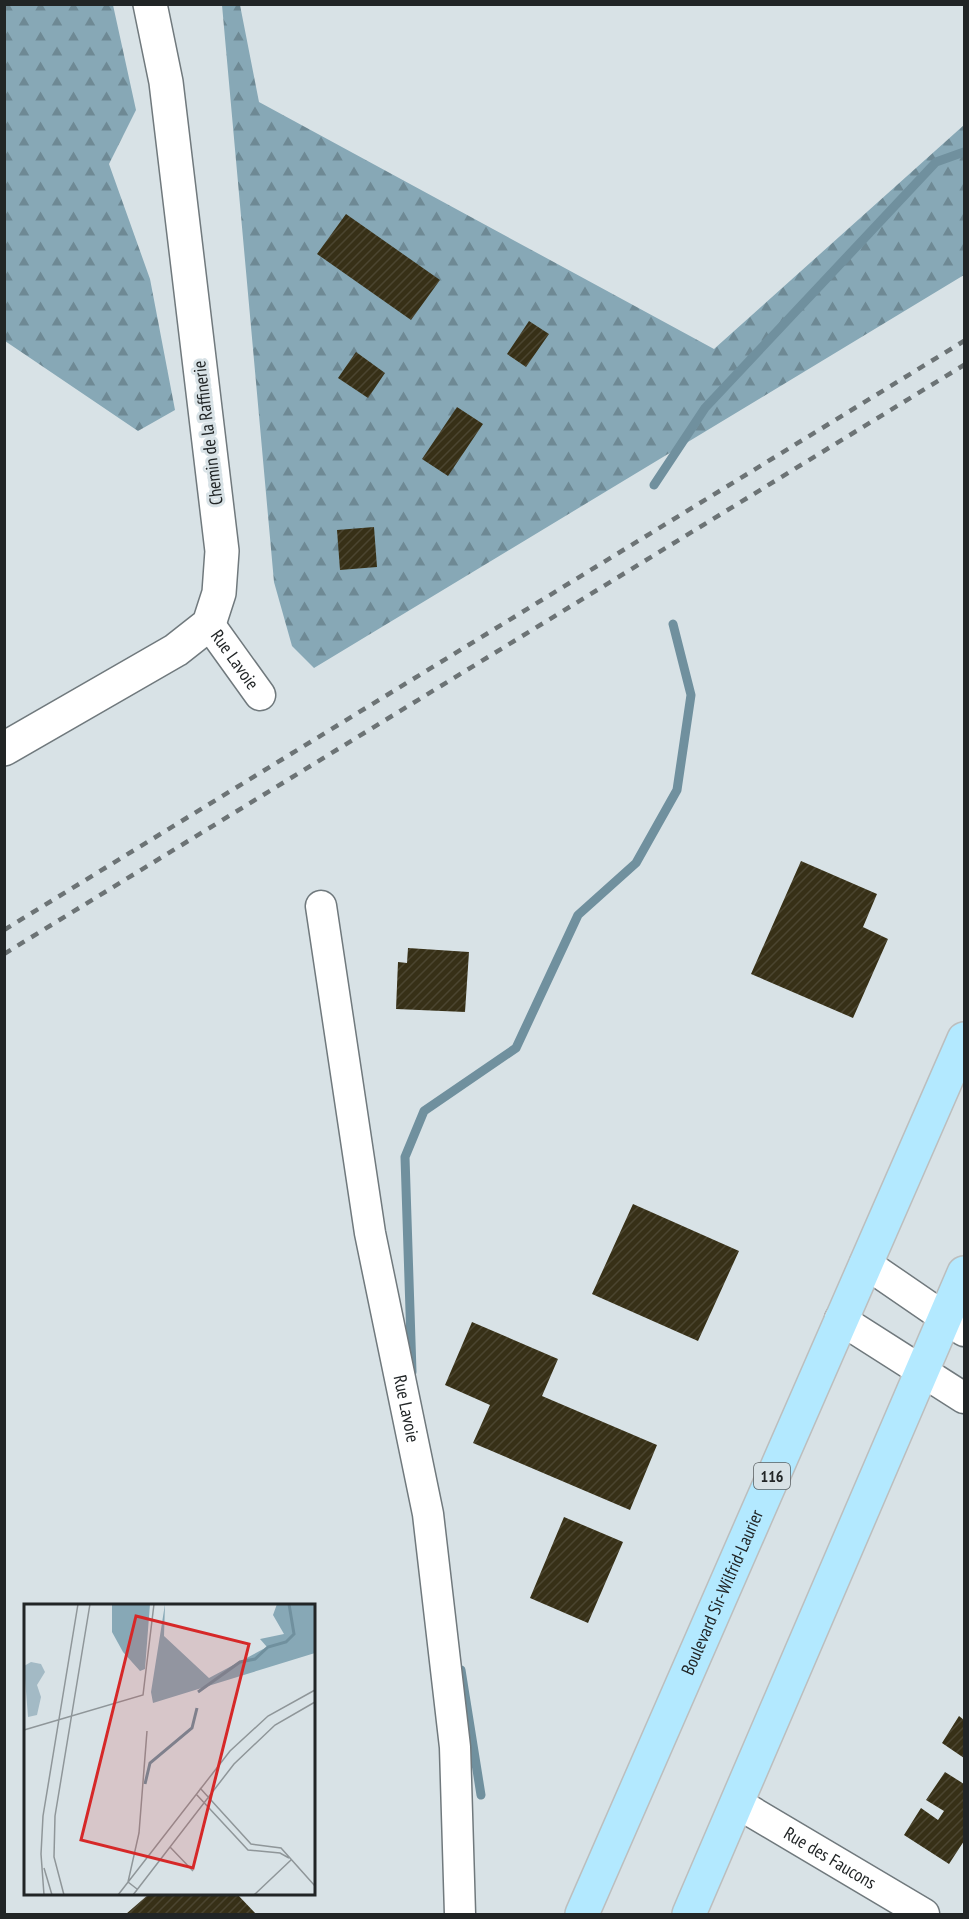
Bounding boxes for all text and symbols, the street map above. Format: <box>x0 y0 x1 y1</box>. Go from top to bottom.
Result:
street label: Chemin de la Raffinerie <box>187 360 228 506</box>
street label: Rue Lavoie <box>206 625 264 694</box>
street label: Rue Lavoie <box>389 1373 425 1444</box>
road number: 116 <box>754 1463 790 1489</box>
street label: Boulevard Sir-Wilfrid-Laurier <box>676 1506 768 1678</box>
inset map <box>24 1604 315 1895</box>
street label: Rue des Faucons <box>780 1821 880 1894</box>

